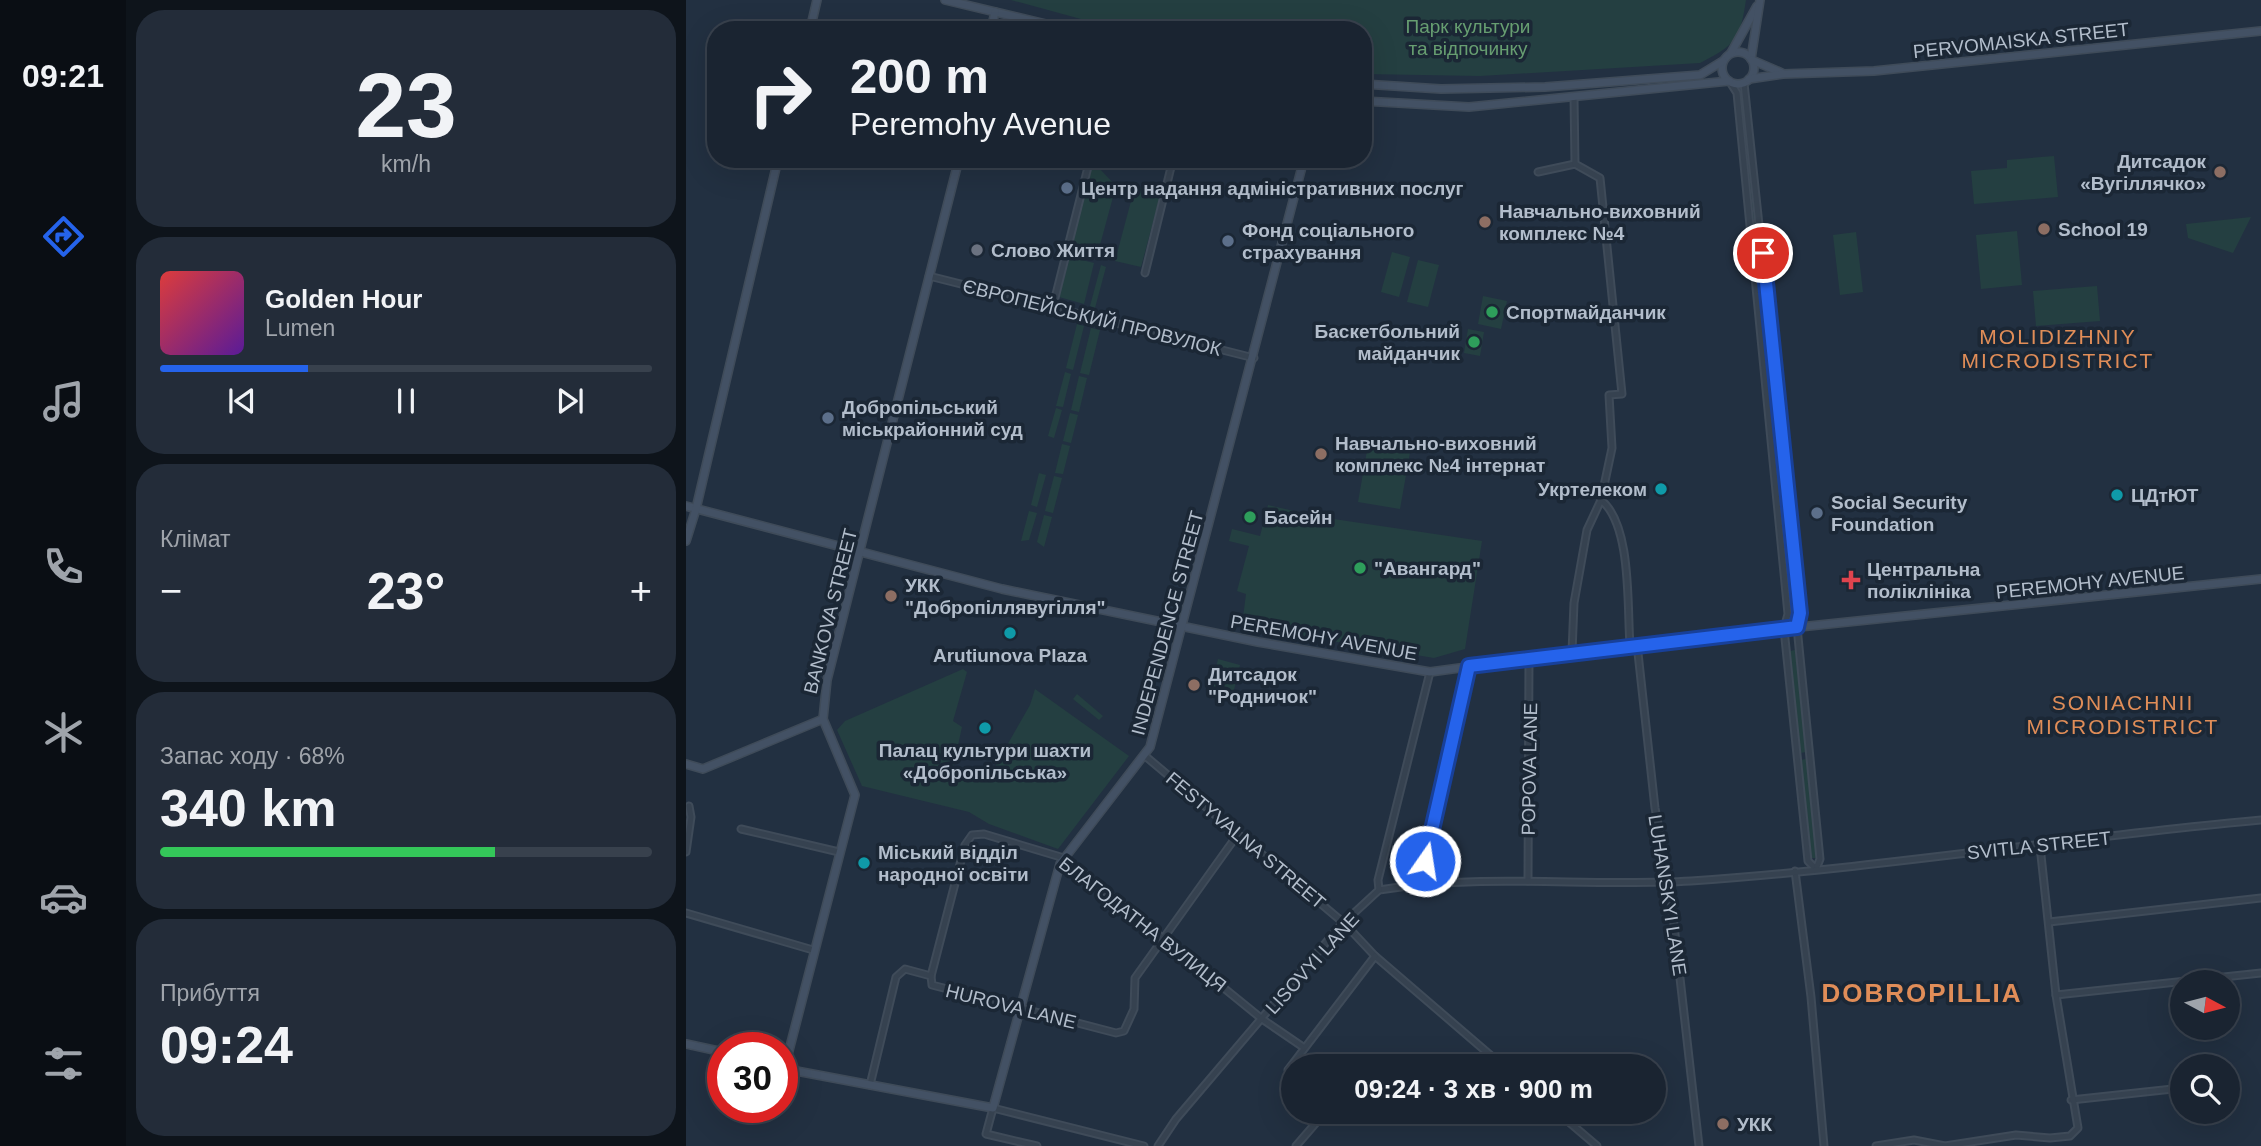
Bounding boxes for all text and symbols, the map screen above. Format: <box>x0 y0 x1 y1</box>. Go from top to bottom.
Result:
park label: Парк культури та відпочинку <box>1406 16 1530 59</box>
street label: PERVOMAISKA STREET <box>1912 19 2131 62</box>
icon: right <box>735 49 826 140</box>
text: 200 m <box>850 49 989 103</box>
text: 23 <box>355 55 457 156</box>
text: 09:21 <box>22 58 104 94</box>
text: Peremohy Avenue <box>850 106 1111 142</box>
text: km/h <box>381 151 431 177</box>
place label: Дитсадок «Вугіллячко» <box>2080 151 2206 194</box>
marker: Дитсадок «Вугіллячко» <box>2212 164 2228 180</box>
place label: Центр надання адміністративних послуг <box>1081 178 1464 199</box>
marker: Центр надання адміністративних послуг <box>1059 180 1075 196</box>
place label: Навчально-виховний комплекс №4 <box>1499 201 1701 244</box>
icon: directions <box>39 212 88 261</box>
marker: Навчально-виховний комплекс №4 <box>1477 214 1493 230</box>
place label: School 19 <box>2058 219 2148 240</box>
place label: Фонд соціального страхування <box>1242 220 1414 263</box>
marker: School 19 <box>2036 221 2052 237</box>
pin <box>1733 223 1793 283</box>
marker: Фонд соціального страхування <box>1220 233 1236 249</box>
icon: arrive <box>1744 234 1782 272</box>
place label: Слово Життя <box>991 240 1115 261</box>
marker: Слово Життя <box>969 242 985 258</box>
street label: ЄВРОПЕЙСЬКИЙ ПРОВУЛОК <box>960 275 1223 360</box>
text: Golden Hour <box>265 284 422 314</box>
place label: Спортмайданчик <box>1506 302 1666 323</box>
marker: Спортмайданчик <box>1484 304 1500 320</box>
text: Lumen <box>265 315 335 341</box>
place label: Баскетбольний майданчик <box>1315 321 1460 364</box>
district label: MOLIDIZHNIY MICRODISTRICT <box>1962 325 2154 372</box>
marker: Баскетбольний майданчик <box>1466 334 1482 350</box>
icon: music <box>39 377 88 426</box>
icon: previous <box>223 382 261 420</box>
icon: pause <box>387 382 425 420</box>
icon: next <box>551 382 589 420</box>
place label: Добропільський міськрайонний суд <box>842 397 1023 440</box>
marker: Добропільський міськрайонний суд <box>820 410 836 426</box>
place label: Навчально-виховний комплекс №4 інтернат <box>1335 433 1545 476</box>
marker: Навчально-виховний комплекс №4 інтернат <box>1313 446 1329 462</box>
place label: Укртелеком <box>1538 479 1647 500</box>
marker: Укртелеком <box>1653 481 1669 497</box>
place label: ЦДтЮТ <box>2131 485 2199 506</box>
marker: ЦДтЮТ <box>2109 487 2125 503</box>
place label: Social Security Foundation <box>1831 492 1968 535</box>
marker: Social Security Foundation <box>1809 505 1825 521</box>
place label: Басейн <box>1264 507 1333 528</box>
street label: INDEPENDENCE STREET <box>1127 508 1208 738</box>
marker: Басейн <box>1242 509 1258 525</box>
text: Клімат <box>160 526 231 552</box>
street label: BANKOVA STREET <box>800 526 861 696</box>
icon: phone <box>39 542 88 591</box>
place label: "Авангард" <box>1374 558 1481 579</box>
place label: Центральна поліклініка <box>1867 559 1981 602</box>
marker: "Авангард" <box>1352 560 1368 576</box>
text: 23° <box>367 562 445 620</box>
street label: PEREMOHY AVENUE <box>1995 562 2185 603</box>
text: − <box>160 570 182 612</box>
text: + <box>630 570 652 612</box>
marker: Центральна поліклініка <box>1841 570 1861 590</box>
place label: УКК "Добропіллявугілля" <box>905 575 1106 618</box>
marker: УКК "Добропіллявугілля" <box>883 588 899 604</box>
street label: PEREMOHY AVENUE <box>1229 611 1419 664</box>
marker: Arutiunova Plaza <box>1002 625 1018 641</box>
place label: Arutiunova Plaza <box>933 645 1087 666</box>
place label: Дитсадок "Родничок" <box>1208 664 1317 707</box>
marker: Дитсадок "Родничок" <box>1186 677 1202 693</box>
district label: SONIACHNII MICRODISTRICT <box>2027 691 2219 738</box>
street label: POPOVA LANE <box>1518 702 1541 836</box>
icon: climate <box>39 708 88 757</box>
marker: Палац культури шахти «Добропільська» <box>977 720 993 736</box>
place label: Палац культури шахти «Добропільська» <box>879 740 1091 783</box>
text: Запас ходу · 68% <box>160 743 345 769</box>
street label: FESTYVALNA STREET <box>1162 768 1330 913</box>
text: 340 km <box>160 779 336 837</box>
street label: LUHANSKYI LANE <box>1644 813 1691 977</box>
position arrow <box>1388 824 1462 898</box>
street label: SVITLA STREET <box>1966 827 2112 864</box>
place label: Міський відділ народної освіти <box>878 842 1029 885</box>
street label: БЛАГОДАТНА ВУЛИЦЯ <box>1055 853 1230 996</box>
marker: Міський відділ народної освіти <box>856 855 872 871</box>
icon: car <box>39 873 88 922</box>
street label: LISOVYI LANE <box>1261 908 1363 1018</box>
north arrow <box>2170 970 2240 1040</box>
map controls <box>2170 970 2240 1124</box>
district label: DOBROPILLIA <box>1821 978 2023 1008</box>
text: Прибуття <box>160 980 260 1006</box>
street label: HUROVA LANE <box>943 980 1078 1033</box>
text: 09:24 <box>160 1016 293 1074</box>
speed limit sign: 30 <box>707 1032 798 1123</box>
icon: filters <box>39 1039 88 1088</box>
button: search <box>2170 1054 2240 1124</box>
text: 09:24 · 3 хв · 900 m <box>1354 1074 1593 1104</box>
place label: УКК <box>1737 1114 1772 1135</box>
marker: УКК <box>1715 1116 1731 1132</box>

